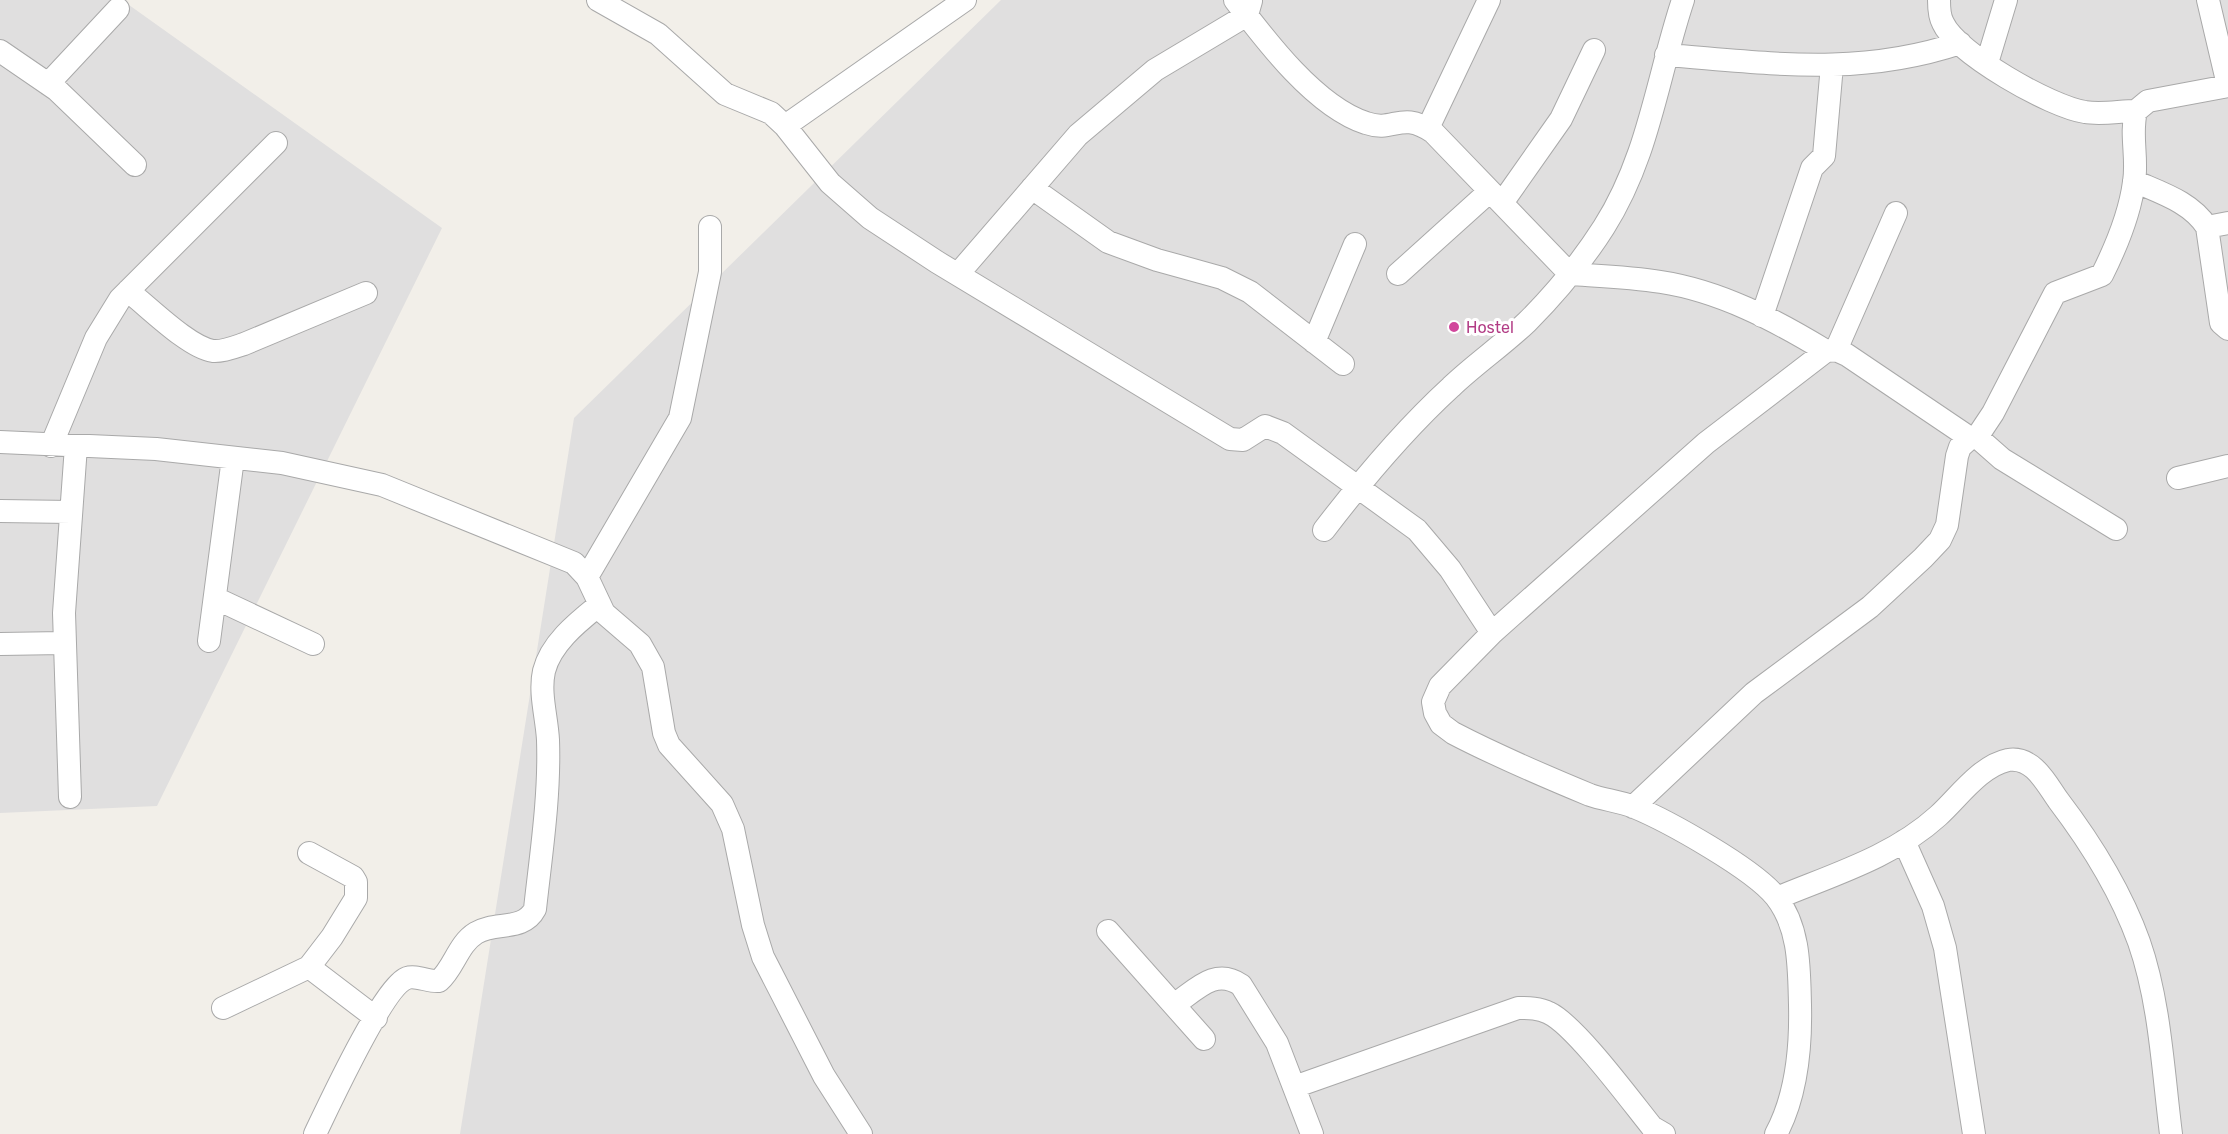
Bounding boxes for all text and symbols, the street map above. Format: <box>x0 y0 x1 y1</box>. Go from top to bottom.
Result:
place label: Hostel <box>1466 318 1514 337</box>
marker: Hostel <box>1447 320 1461 334</box>

